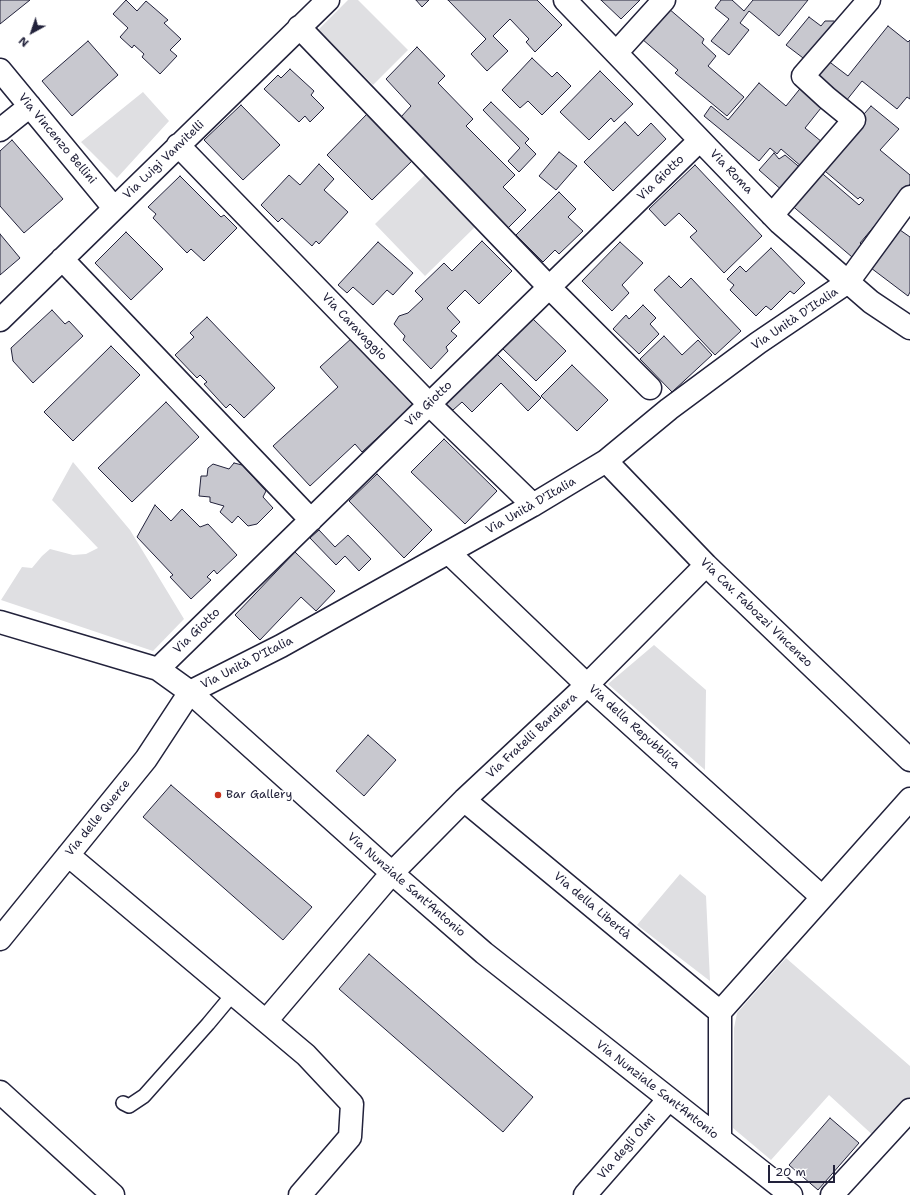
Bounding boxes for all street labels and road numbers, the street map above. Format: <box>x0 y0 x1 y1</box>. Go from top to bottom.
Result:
street label: Via Vincenzo Bellini <box>15 91 99 187</box>
street label: Via Luigi Vanvitelli <box>120 118 208 202</box>
street label: Via Roma <box>706 147 756 197</box>
street label: Via Giotto <box>635 152 687 204</box>
street label: Via Unità D'Italia <box>749 285 841 353</box>
street label: Via Caravaggio <box>318 290 390 364</box>
street label: Via Giotto <box>403 378 455 430</box>
street label: Via Unità D'Italia <box>483 474 579 538</box>
street label: Via Cav. Fabozzi Vincenzo <box>697 555 815 671</box>
street label: Via Giotto <box>171 605 223 657</box>
street label: Via Unità D'Italia <box>199 634 295 692</box>
street label: Via della Repubblica <box>585 682 683 772</box>
street label: Via Fratelli Bandiera <box>484 690 580 782</box>
street label: Via delle Querce <box>63 777 133 859</box>
street label: Via Nunziale Sant'Antonio <box>344 830 468 940</box>
street label: Via della Libertà <box>550 869 634 943</box>
street label: Via Nunziale Sant'Antonio <box>593 1038 721 1142</box>
street label: Via degli Olmi <box>595 1112 659 1182</box>

